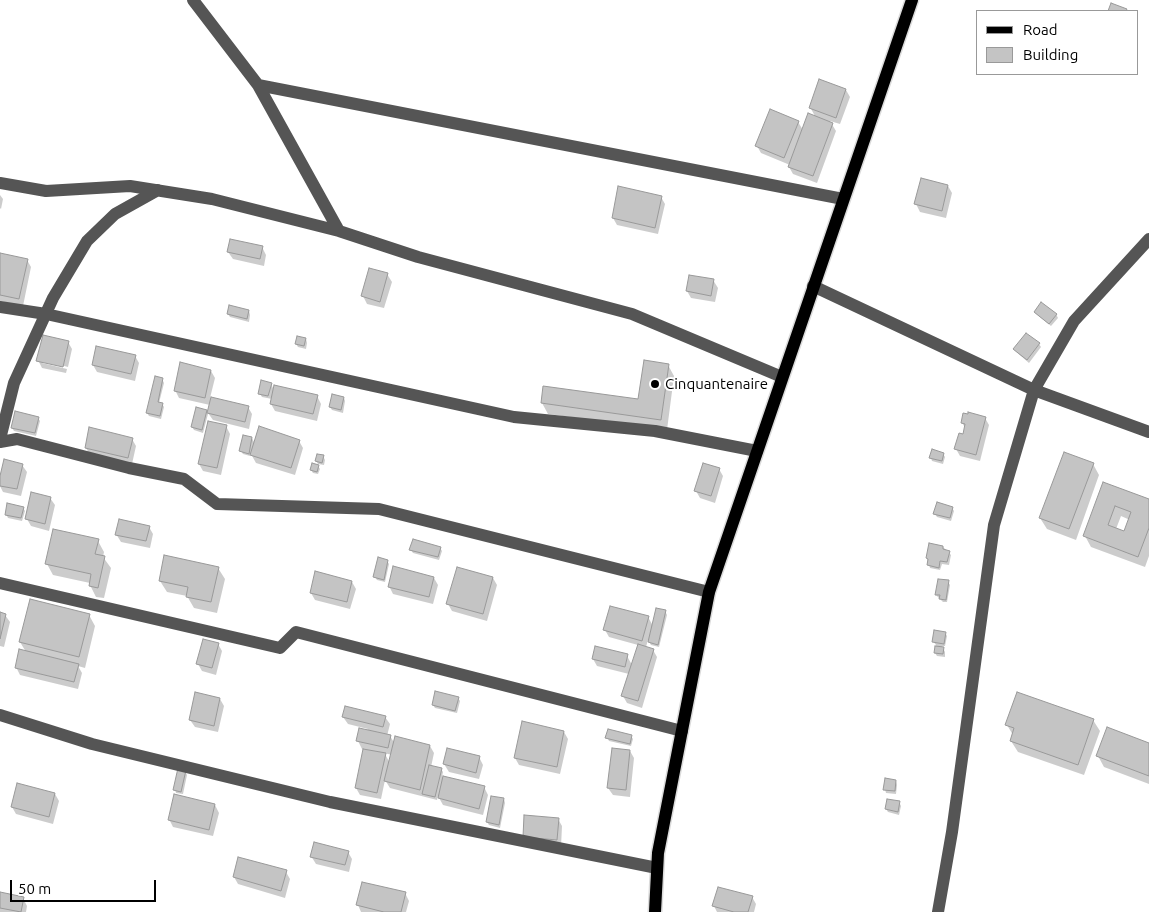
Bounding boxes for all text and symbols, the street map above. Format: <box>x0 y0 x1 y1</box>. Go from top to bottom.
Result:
legend <box>976 10 1139 75</box>
text: Road <box>1023 21 1058 38</box>
text: Building <box>1023 46 1078 63</box>
place label: Cinquantenaire <box>665 375 768 393</box>
marker: Cinquantenaire <box>649 378 661 390</box>
scale bar <box>12 870 159 902</box>
text: 50 m <box>18 880 51 897</box>

